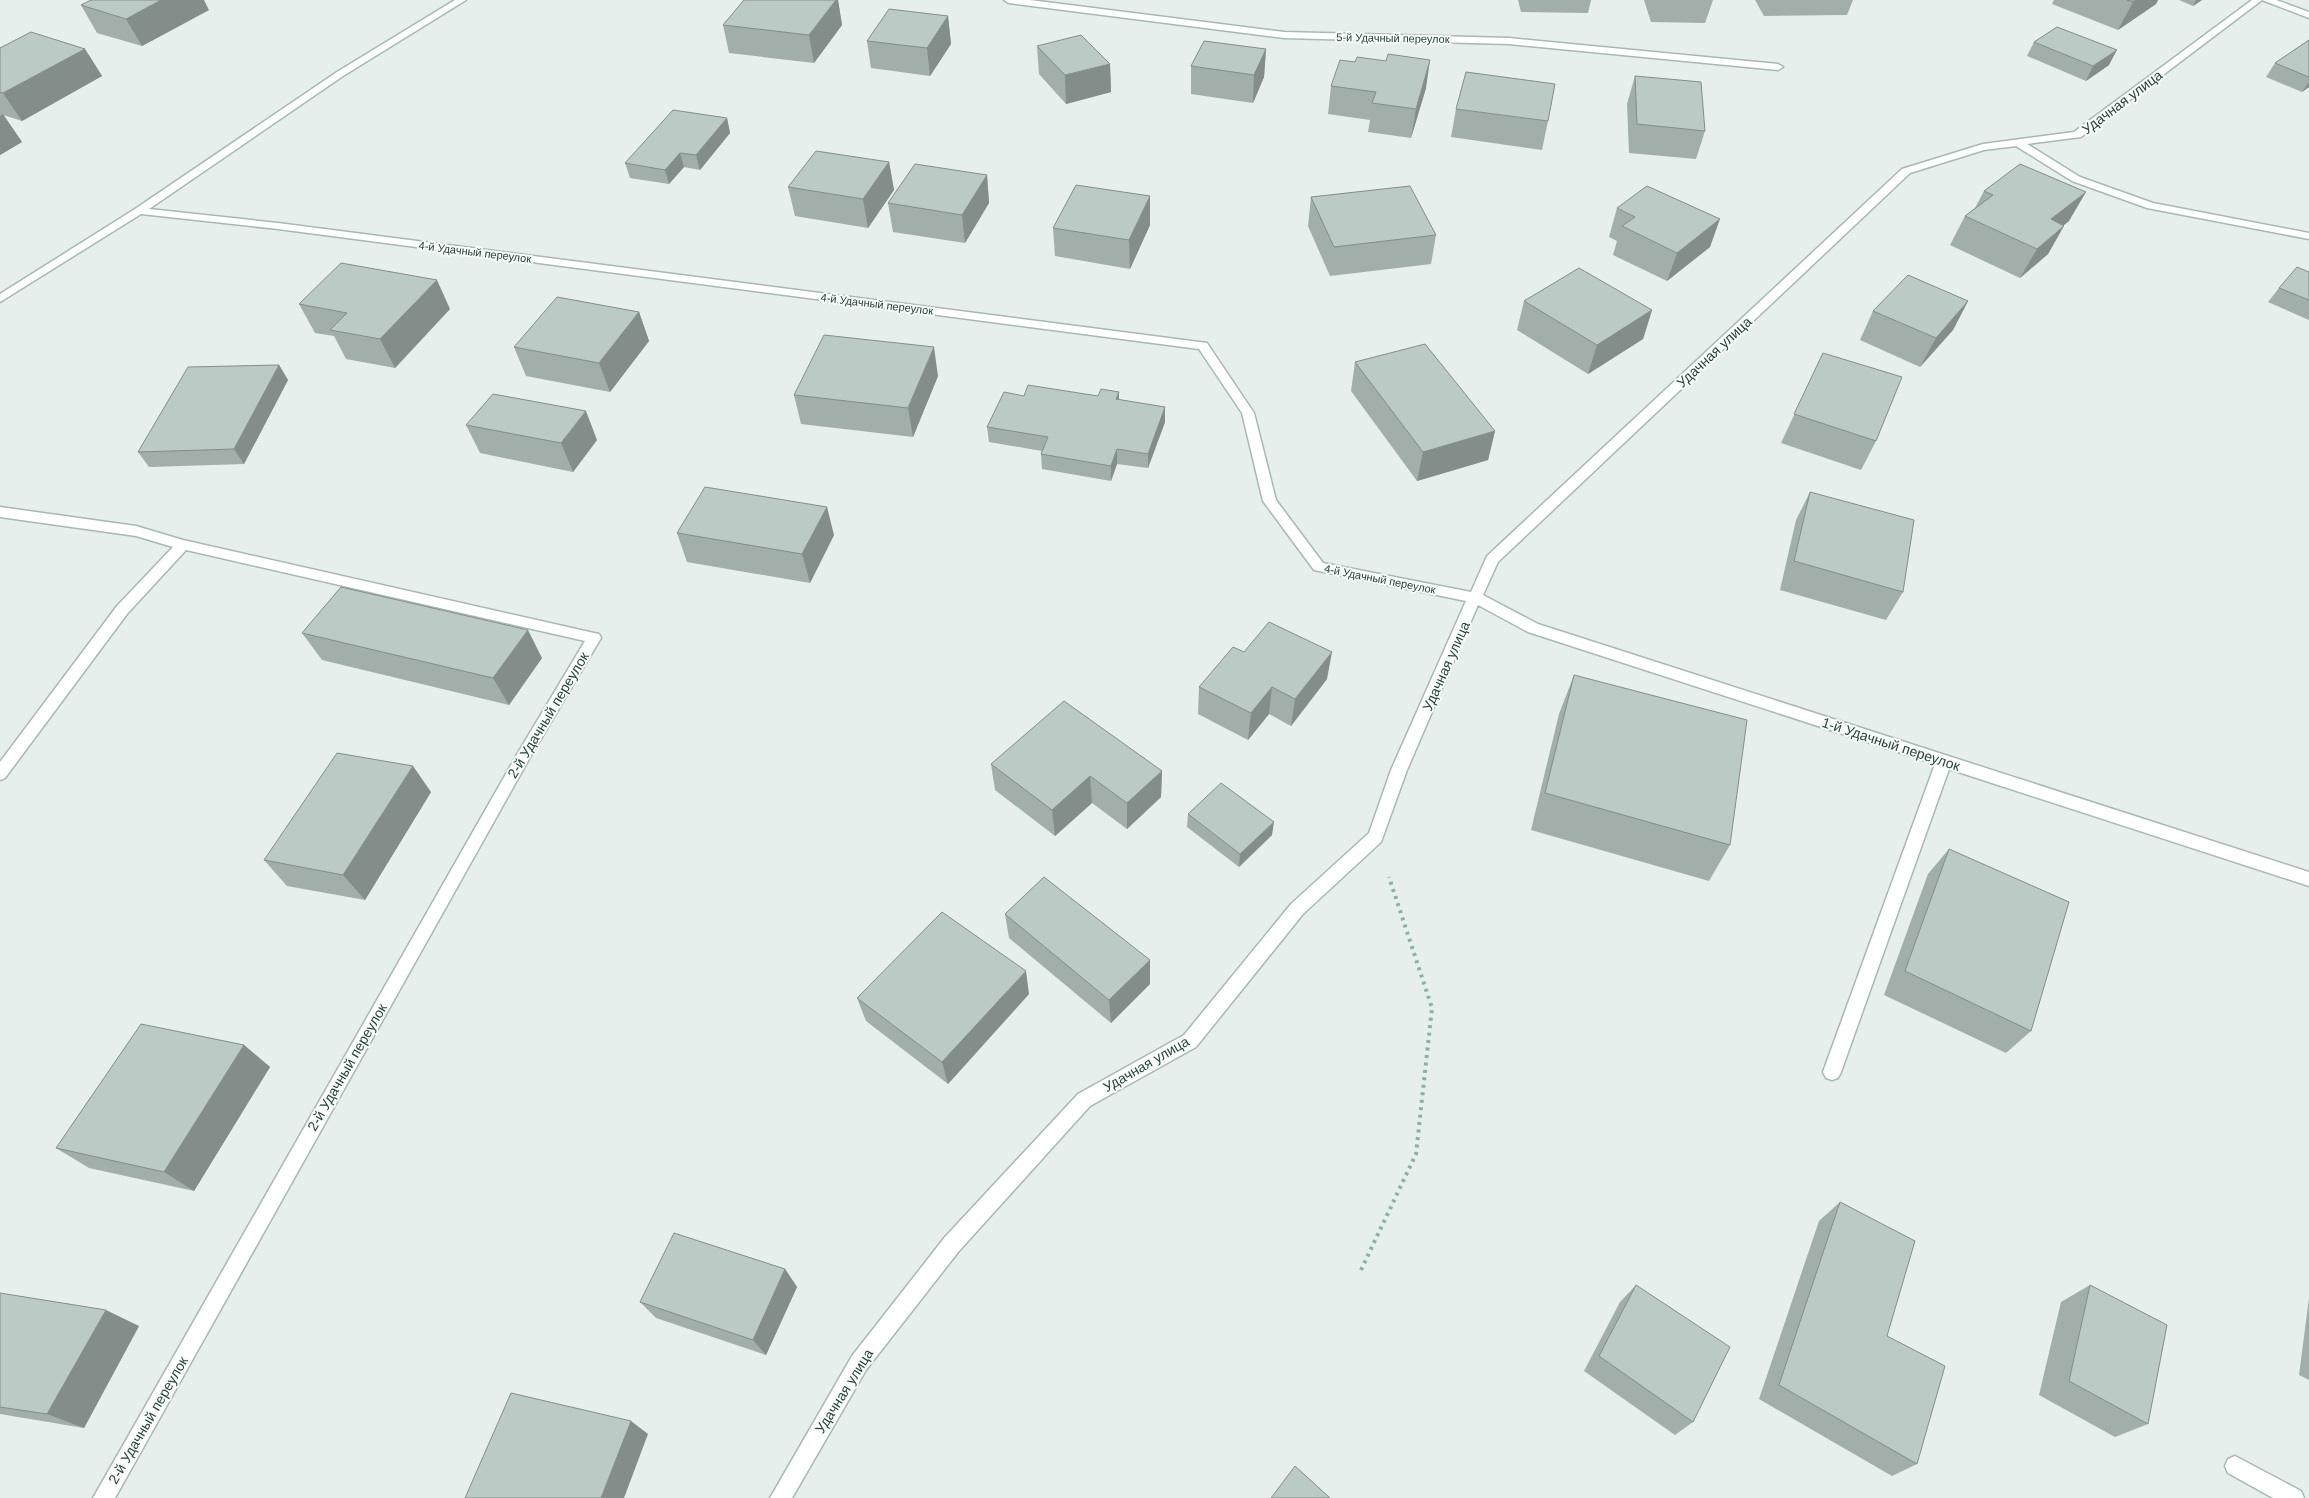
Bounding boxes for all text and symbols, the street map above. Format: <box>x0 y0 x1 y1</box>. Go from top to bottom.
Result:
street label: 5-й Удачный переулок <box>1336 31 1450 45</box>
street label: Удачная улица <box>2079 67 2165 137</box>
street label: 4-й Удачный переулок <box>418 239 532 265</box>
street label: 4-й Удачный переулок <box>820 291 934 317</box>
street label: Удачная улица <box>1673 313 1755 391</box>
street label: 4-й Удачный переулок <box>1323 562 1437 596</box>
street label: Удачная улица <box>1419 619 1473 713</box>
street label: 2-й Удачный переулок <box>504 648 592 781</box>
street label: 1-й Удачный переулок <box>1820 714 1963 774</box>
street label: 2-й Удачный переулок <box>304 1000 390 1133</box>
street label: Удачная улица <box>1100 1033 1192 1095</box>
street label: Удачная улица <box>812 1346 876 1436</box>
street label: 2-й Удачный переулок <box>105 1353 191 1486</box>

